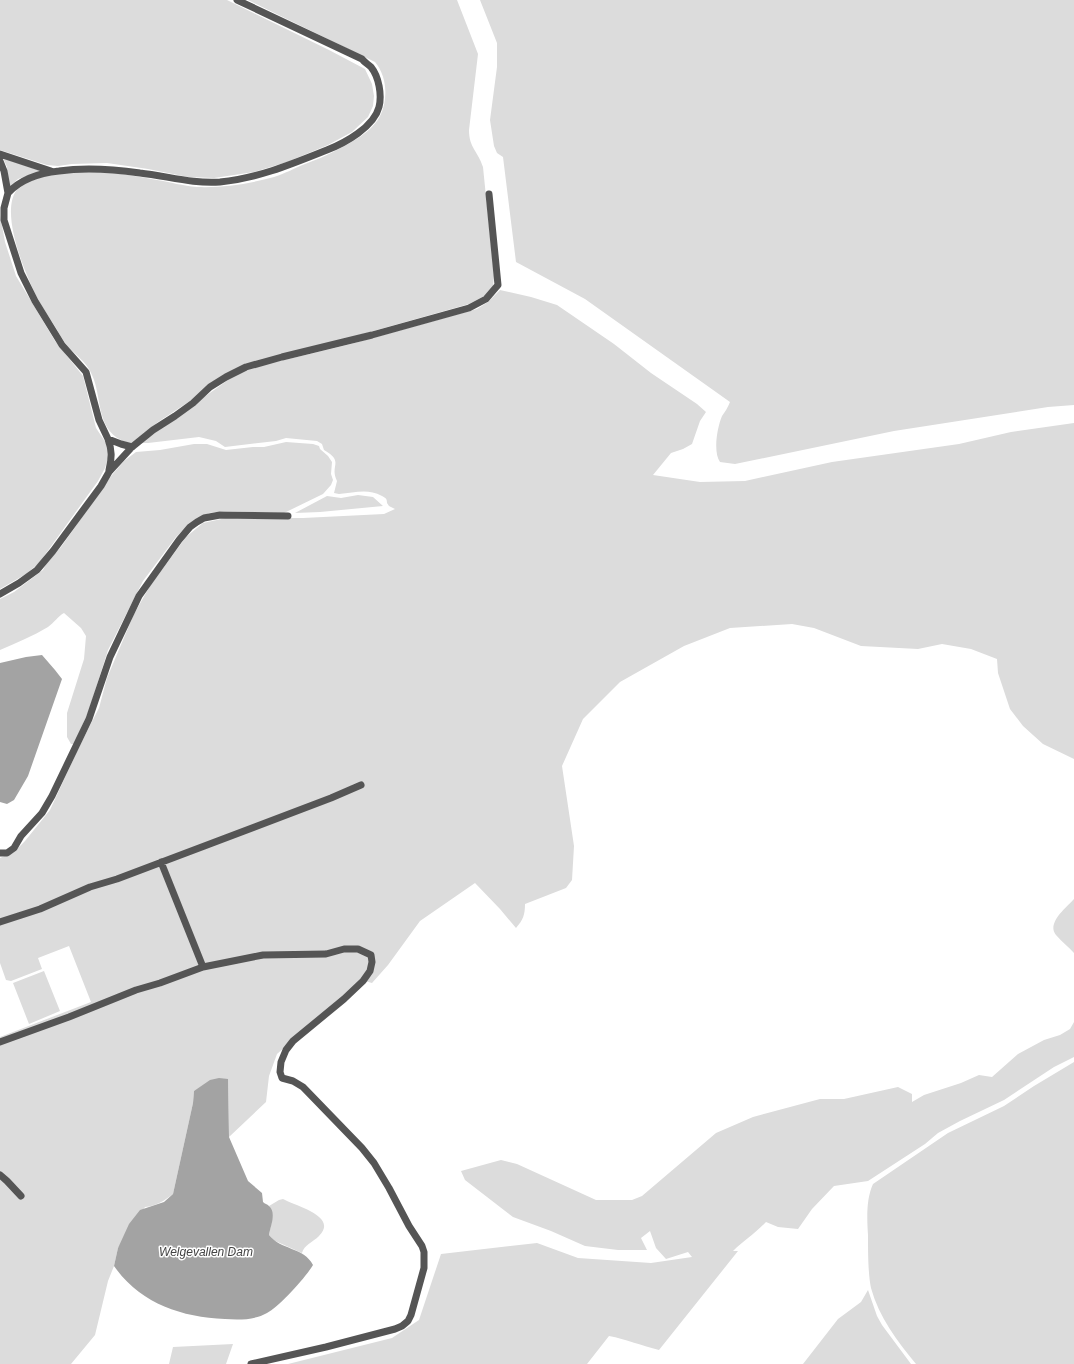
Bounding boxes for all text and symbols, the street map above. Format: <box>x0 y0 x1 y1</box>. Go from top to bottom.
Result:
water label: Welgevallen Dam <box>159 1245 253 1259</box>

